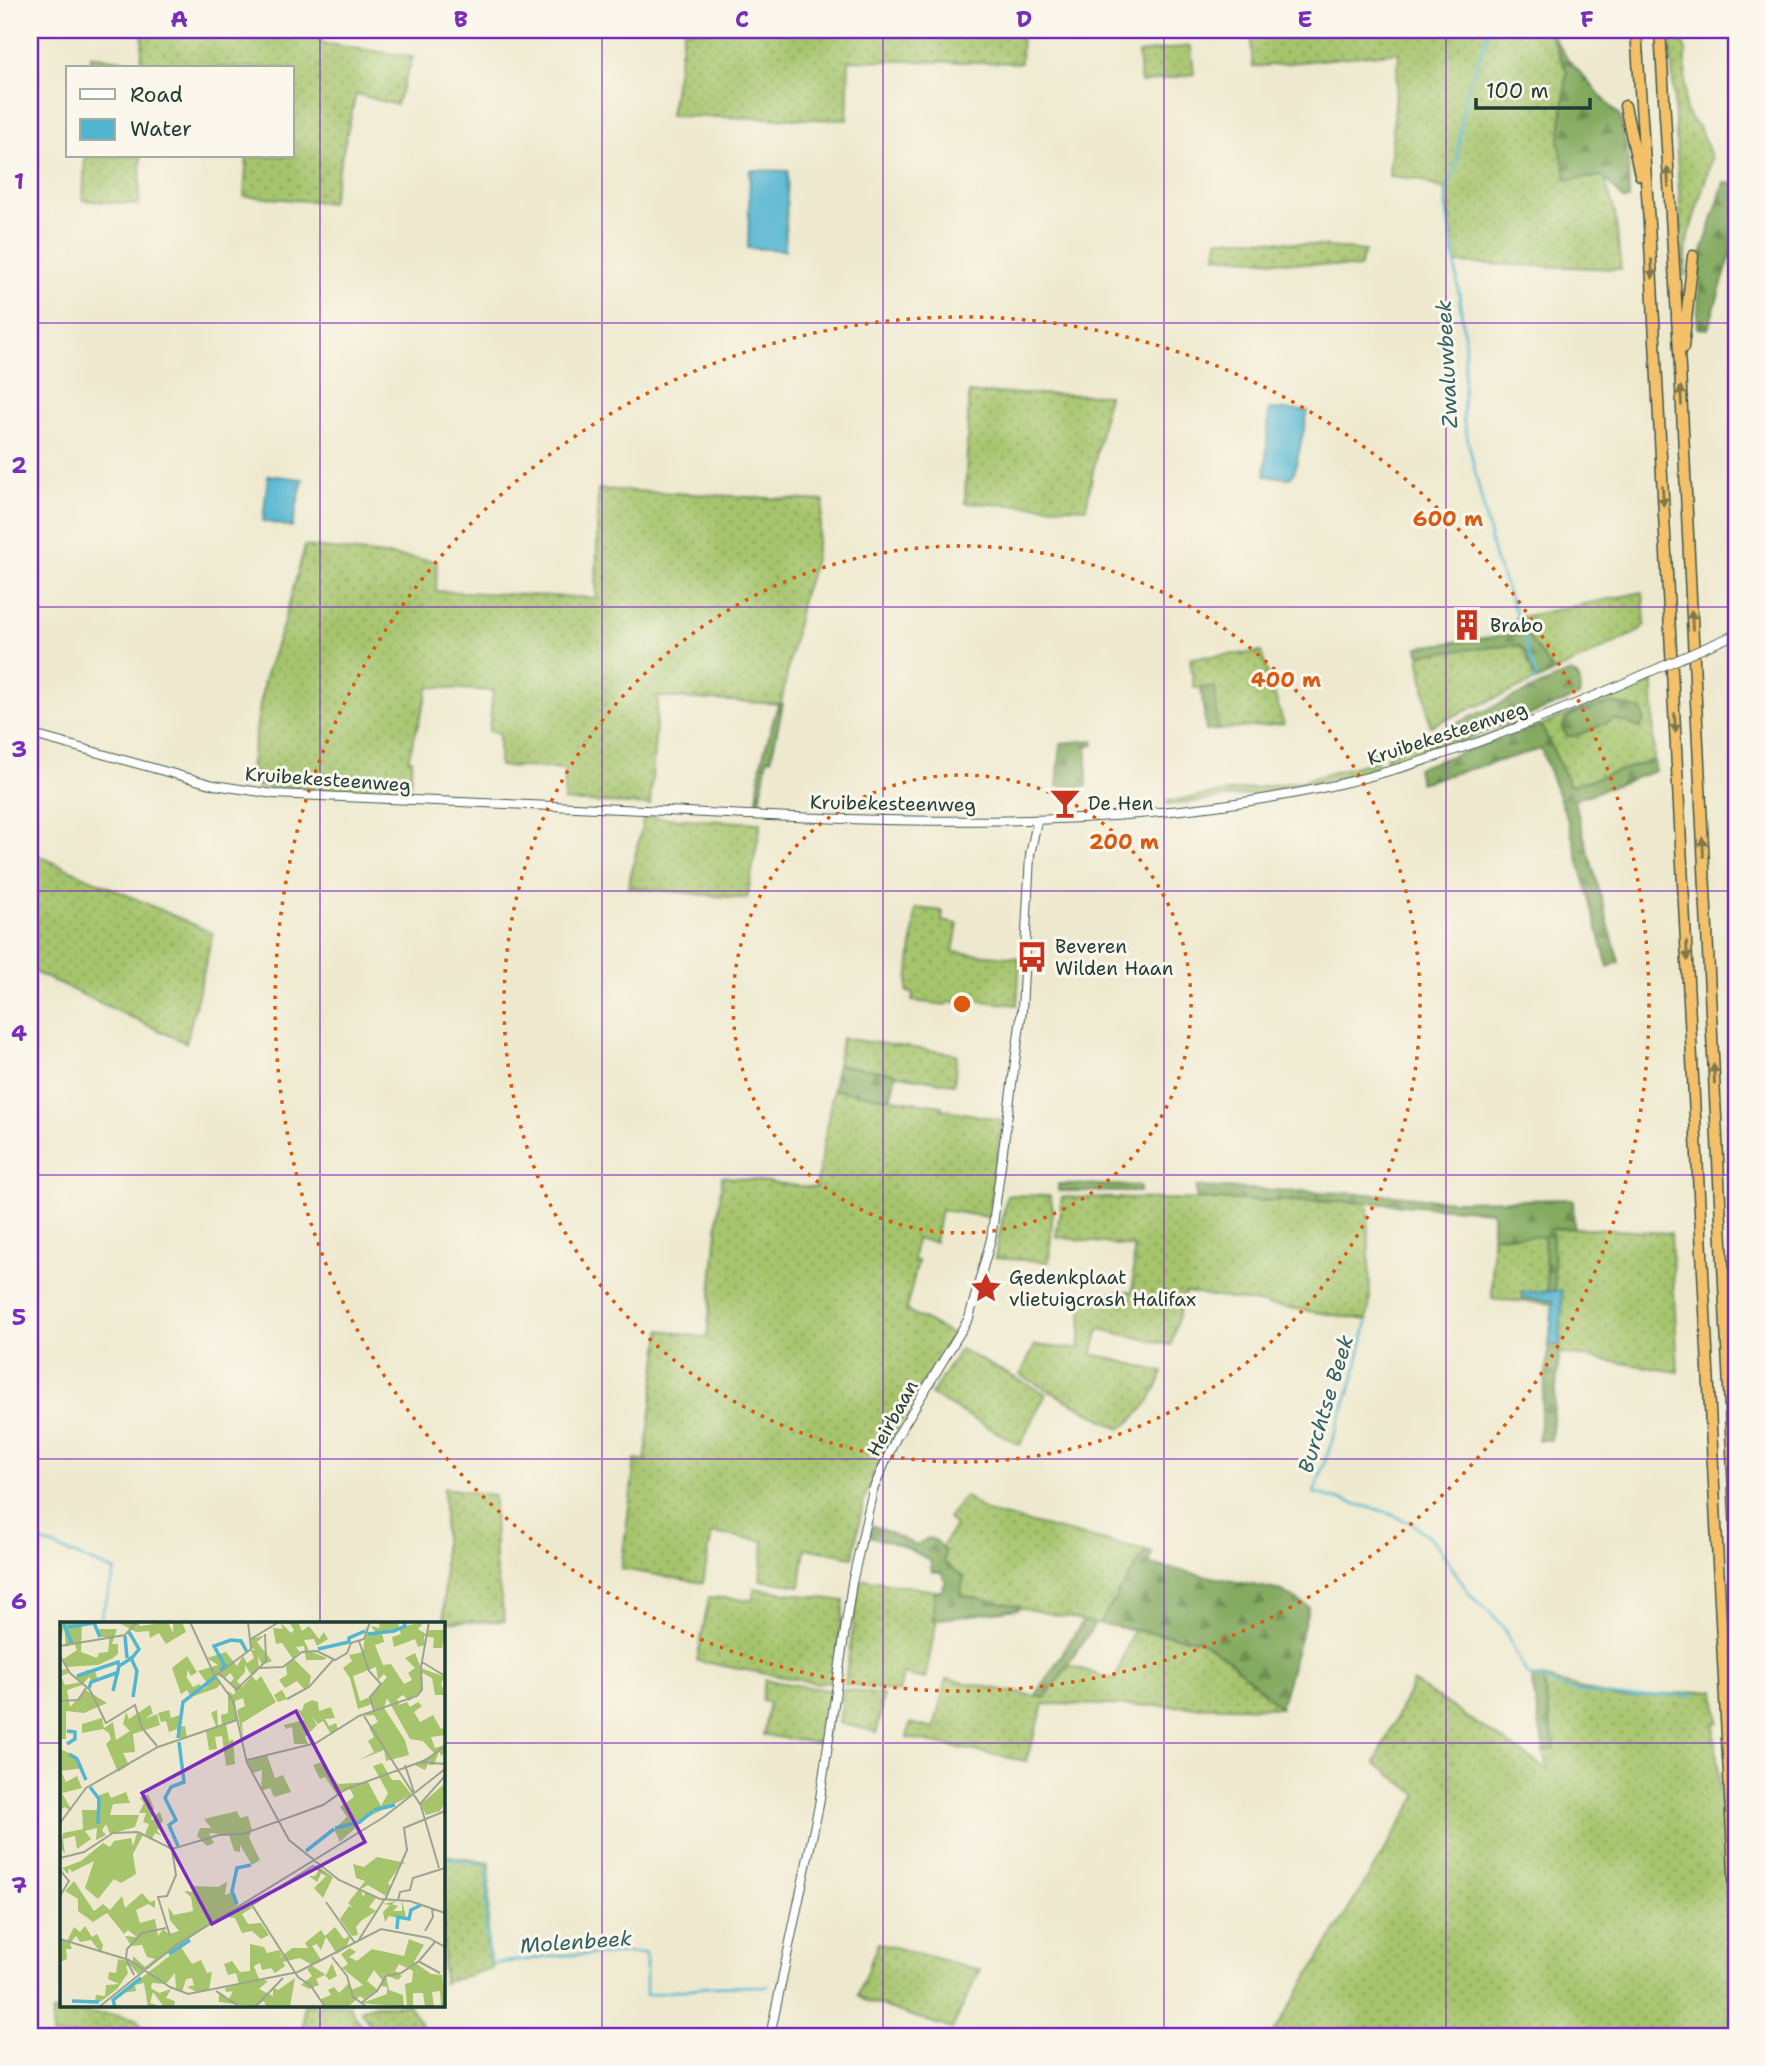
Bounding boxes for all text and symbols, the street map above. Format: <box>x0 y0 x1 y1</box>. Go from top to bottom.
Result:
text: A <box>170 4 188 34</box>
text: B <box>454 4 468 34</box>
text: C <box>735 4 749 34</box>
text: D <box>1016 4 1032 34</box>
text: E <box>1297 4 1313 34</box>
text: F <box>1580 4 1594 34</box>
legend <box>66 66 294 158</box>
scale bar <box>1476 66 1589 110</box>
text: 100 m <box>1486 77 1549 105</box>
text: Road <box>130 81 183 109</box>
text: Water <box>130 115 192 143</box>
text: 1 <box>14 166 24 196</box>
one-way arrow <box>1662 166 1673 188</box>
one-way arrow <box>1646 258 1657 280</box>
water label: Zwaluwbeek <box>1430 299 1464 429</box>
one-way arrow <box>1675 385 1686 407</box>
text: 2 <box>11 450 27 480</box>
one-way arrow <box>1658 485 1669 507</box>
text: 600 m <box>1413 505 1483 533</box>
building icon: Brabo <box>1450 608 1484 642</box>
one-way arrow <box>1686 608 1697 630</box>
place label: Brabo <box>1490 613 1543 638</box>
text: 400 m <box>1251 666 1321 694</box>
street label: Kruibekesteenweg <box>1364 696 1530 771</box>
one-way arrow <box>1670 713 1681 735</box>
text: 3 <box>11 734 27 764</box>
street label: Kruibekesteenweg <box>244 761 412 798</box>
bar icon: De Hen <box>1048 786 1082 820</box>
street label: Kruibekesteenweg <box>810 790 976 817</box>
place label: De Hen <box>1088 791 1153 816</box>
text: 200 m <box>1089 828 1159 856</box>
one-way arrow <box>1697 836 1708 858</box>
place label: Beveren Wilden Haan <box>1055 934 1173 981</box>
bus stop icon: Beveren Wilden Haan <box>1015 940 1049 974</box>
one-way arrow <box>1682 940 1693 962</box>
centre of rings <box>950 992 974 1016</box>
text: 4 <box>11 1018 27 1048</box>
one-way arrow <box>1708 1063 1719 1085</box>
place label: Gedenkplaat vlietuigcrash Halifax <box>1009 1265 1196 1312</box>
place icon: Gedenkplaat vlietuigcrash Halifax <box>969 1271 1003 1305</box>
text: 5 <box>12 1302 26 1332</box>
water label: Burchtse Beek <box>1292 1332 1360 1476</box>
street label: Heirbaan <box>861 1375 924 1461</box>
text: 6 <box>11 1586 27 1616</box>
inset map <box>60 1622 444 2007</box>
text: 7 <box>11 1870 27 1900</box>
water label: Molenbeek <box>519 1924 633 1960</box>

